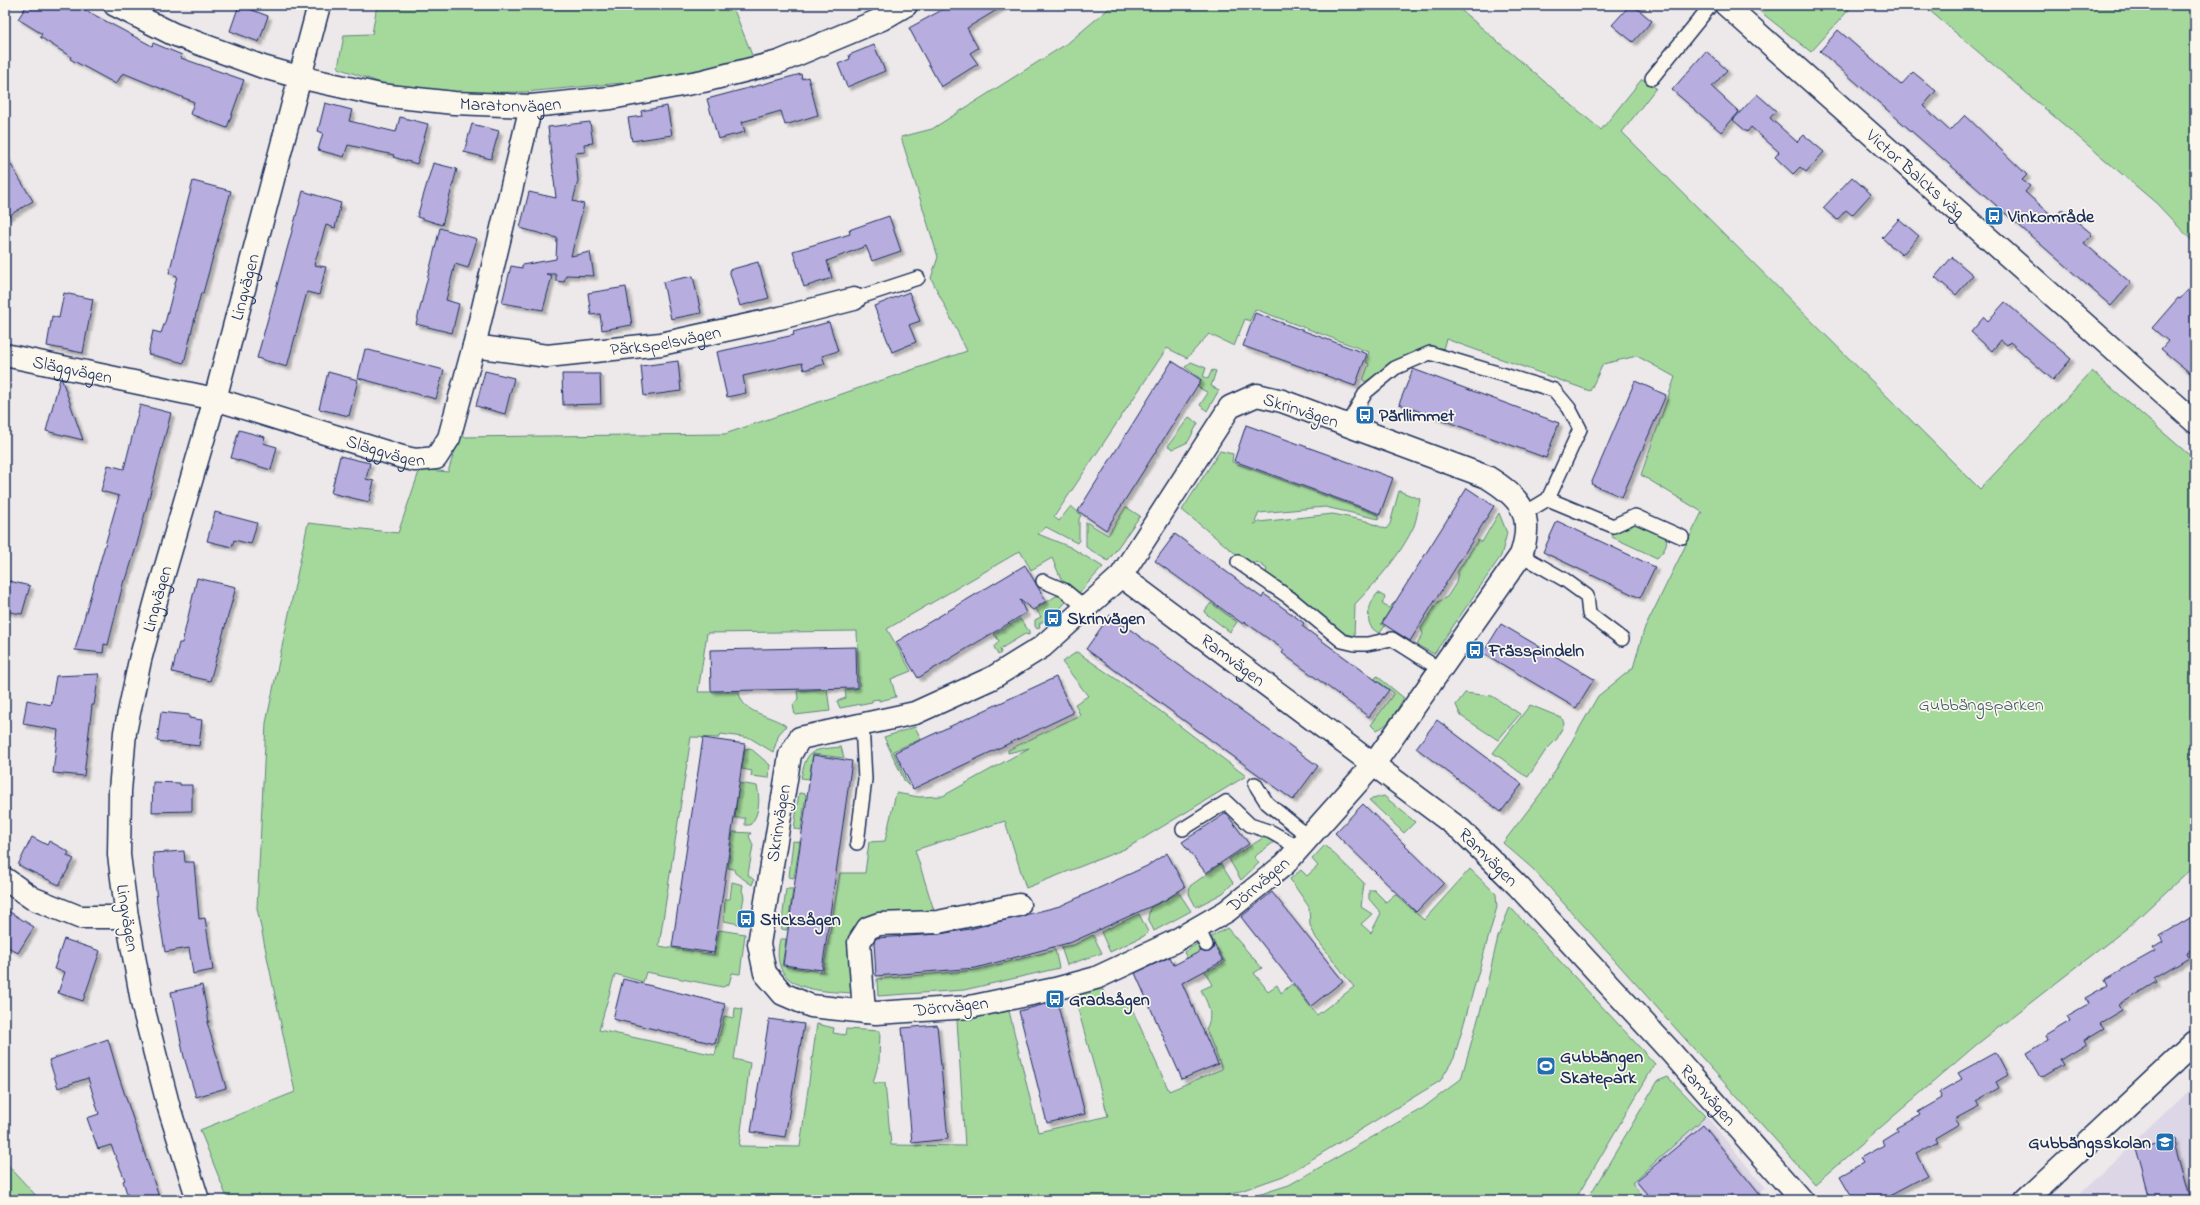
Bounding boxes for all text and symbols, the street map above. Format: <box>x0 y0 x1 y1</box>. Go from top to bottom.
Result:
street label: Maratonvägen <box>459 92 563 122</box>
street label: Victor Balcks väg <box>1858 123 1970 227</box>
bus stop icon: Vinkområde <box>1983 205 2005 227</box>
place label: Vinkområde <box>2007 205 2095 231</box>
street label: Lingvägen <box>225 251 268 324</box>
street label: Pärkspelsvägen <box>609 320 724 364</box>
street label: Släggvägen <box>30 350 115 392</box>
street label: Skrinvägen <box>1259 387 1342 437</box>
bus stop icon: Pärllimmet <box>1354 404 1376 426</box>
place label: Pärllimmet <box>1379 404 1455 430</box>
street label: Släggvägen <box>342 429 426 475</box>
street label: Lingvägen <box>137 563 181 635</box>
bus stop icon: Skrinvägen <box>1042 607 1064 629</box>
place label: Skrinvägen <box>1067 607 1145 634</box>
street label: Ramvägen <box>1194 629 1270 694</box>
bus stop icon: Frässpindeln <box>1464 639 1486 661</box>
place label: Frässpindeln <box>1488 639 1584 665</box>
park label: Gubbängsparken <box>1918 693 2044 720</box>
street label: Skrinvägen <box>761 783 800 864</box>
street label: Ramvägen <box>1451 823 1523 894</box>
street label: Dörrvägen <box>1222 851 1297 921</box>
street label: Lingvägen <box>107 883 144 954</box>
bus stop icon: Sticksågen <box>735 908 757 930</box>
place label: Sticksågen <box>760 908 841 935</box>
bus stop icon: Gradsågen <box>1044 988 1066 1010</box>
place label: Gradsågen <box>1069 988 1150 1015</box>
street label: Dörrvägen <box>912 991 990 1026</box>
place label: Gubbängen Skatepark <box>1560 1045 1643 1092</box>
sports icon: Gubbängen Skatepark <box>1535 1055 1557 1077</box>
street label: Ramvägen <box>1673 1059 1742 1133</box>
place label: Gubbängsskolan <box>2028 1131 2151 1158</box>
school or university icon: Gubbängsskolan <box>2154 1131 2176 1153</box>

